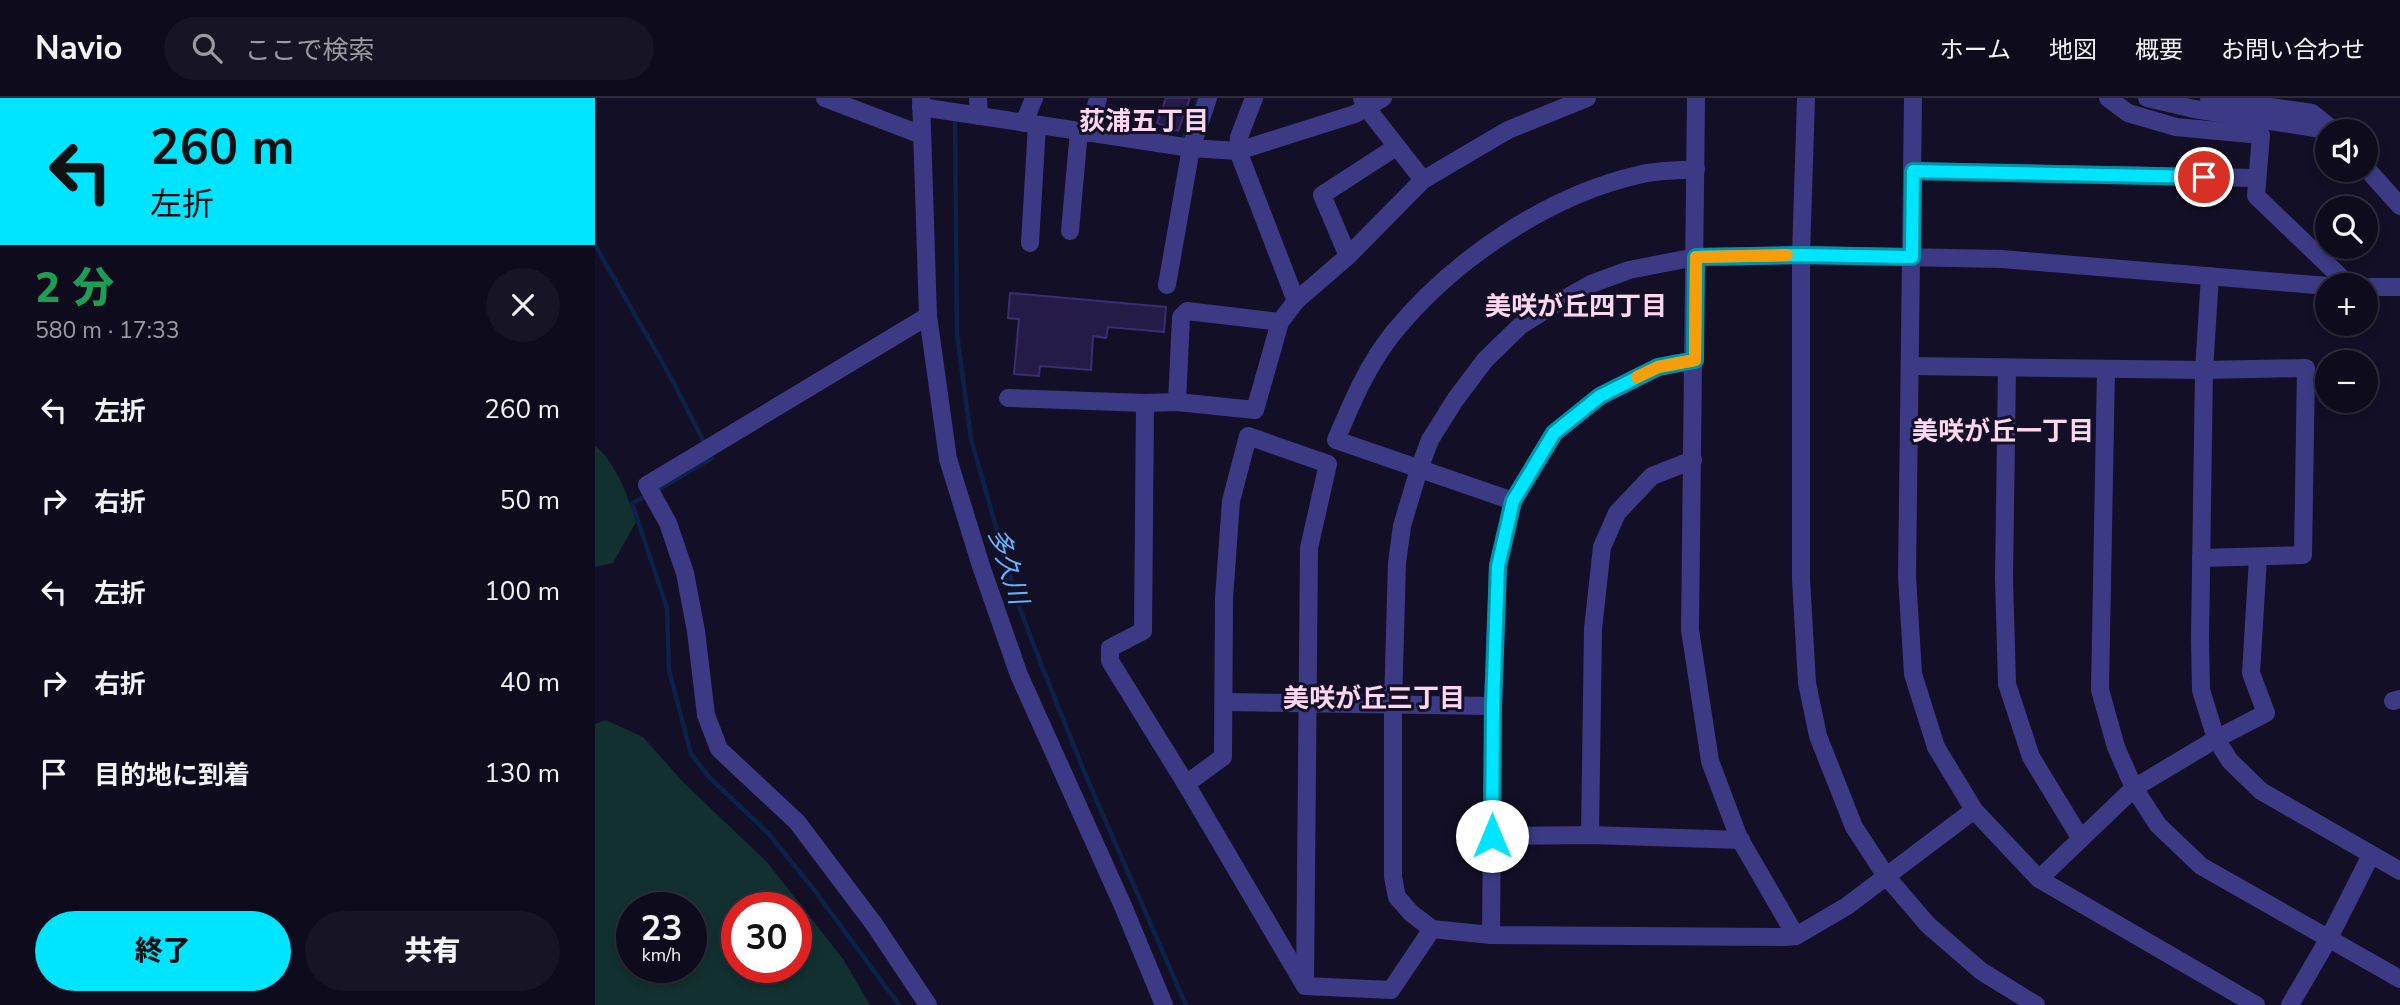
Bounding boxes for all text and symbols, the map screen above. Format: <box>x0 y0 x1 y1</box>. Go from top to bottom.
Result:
search box <box>164 17 654 80</box>
text: Navio <box>35 26 122 71</box>
icon: search <box>188 29 226 67</box>
text: ここで検索 <box>244 33 374 68</box>
text: ホーム <box>1940 34 2011 66</box>
text: 地図 <box>2049 34 2097 66</box>
text: 概要 <box>2135 34 2183 66</box>
text: お問い合わせ <box>2221 34 2365 66</box>
district label: 荻浦五丁目 <box>1079 104 1209 139</box>
text: 260 m <box>150 114 294 181</box>
map controls <box>2315 119 2378 413</box>
button: sound <box>2315 119 2378 182</box>
icon: left <box>35 126 126 217</box>
pin <box>2174 147 2234 207</box>
icon: arrive <box>2185 158 2223 196</box>
text: 左折 <box>150 183 214 226</box>
button: search <box>2315 196 2378 259</box>
text: 2 分 <box>35 260 114 317</box>
button: close <box>486 268 560 342</box>
button: + <box>2315 273 2378 336</box>
district label: 美咲が丘四丁目 <box>1485 289 1667 324</box>
text: 580 m · 17:33 <box>35 315 180 346</box>
button: − <box>2315 350 2378 413</box>
icon: left <box>35 391 73 429</box>
text: 260 m <box>484 392 560 427</box>
text: 左折 <box>94 394 146 429</box>
district label: 美咲が丘一丁目 <box>1912 414 2094 449</box>
icon: right <box>35 482 73 520</box>
text: 50 m <box>500 483 560 518</box>
text: 右折 <box>94 485 146 520</box>
water label: 多久川 <box>980 524 1037 611</box>
icon: left <box>35 573 73 611</box>
text: 100 m <box>484 574 560 609</box>
text: 左折 <box>94 576 146 611</box>
icon: right <box>35 664 73 702</box>
text: 40 m <box>500 665 560 700</box>
text: 右折 <box>94 667 146 702</box>
district label: 美咲が丘三丁目 <box>1283 681 1465 716</box>
icon: arrive <box>35 755 73 793</box>
text: 130 m <box>484 756 560 791</box>
text: 目的地に到着 <box>94 758 250 793</box>
position arrow <box>1455 799 1529 873</box>
speed limit sign: 30 <box>721 892 812 983</box>
text: 23 <box>640 905 683 952</box>
button: 終了 <box>35 911 291 991</box>
button: 共有 <box>305 911 560 991</box>
text: km/h <box>642 943 681 967</box>

